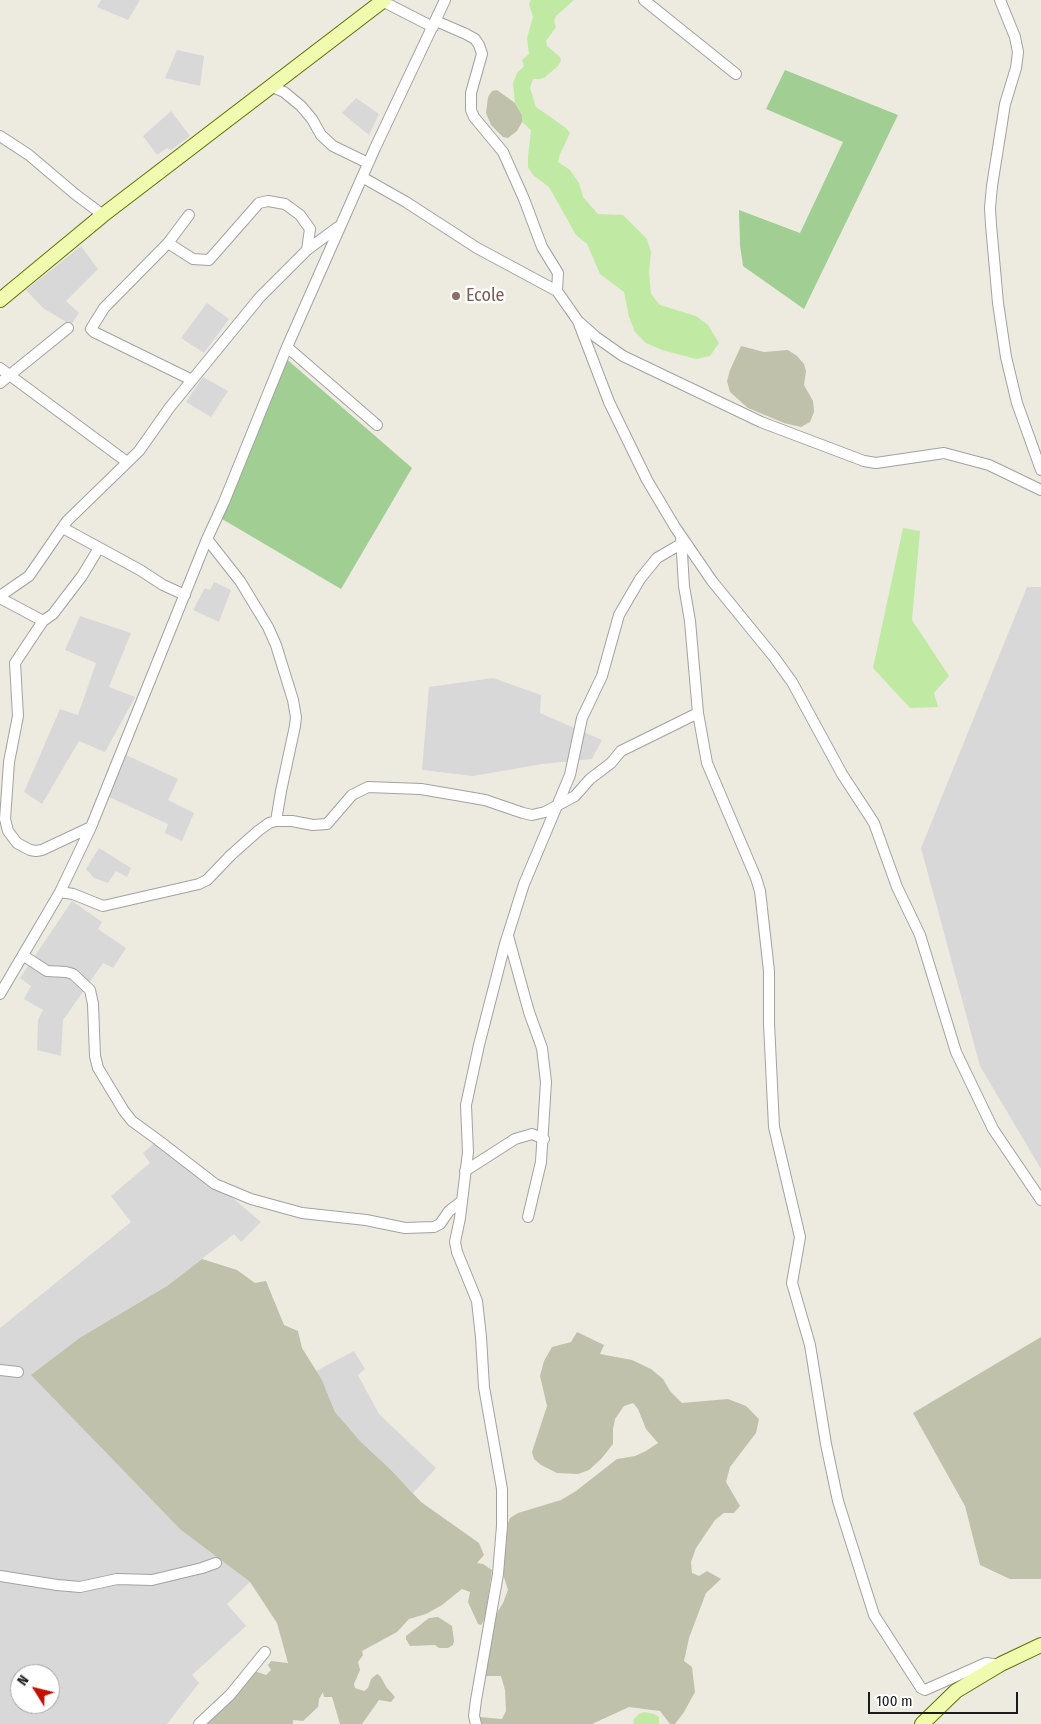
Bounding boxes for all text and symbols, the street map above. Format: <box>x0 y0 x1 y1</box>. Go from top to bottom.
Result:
place label: Ecole <box>466 285 504 307</box>
marker: Ecole <box>450 290 462 302</box>
north arrow <box>10 1664 60 1714</box>
text: N <box>14 1672 33 1689</box>
scale bar <box>871 1682 1021 1714</box>
text: 100 m <box>876 1692 913 1710</box>

